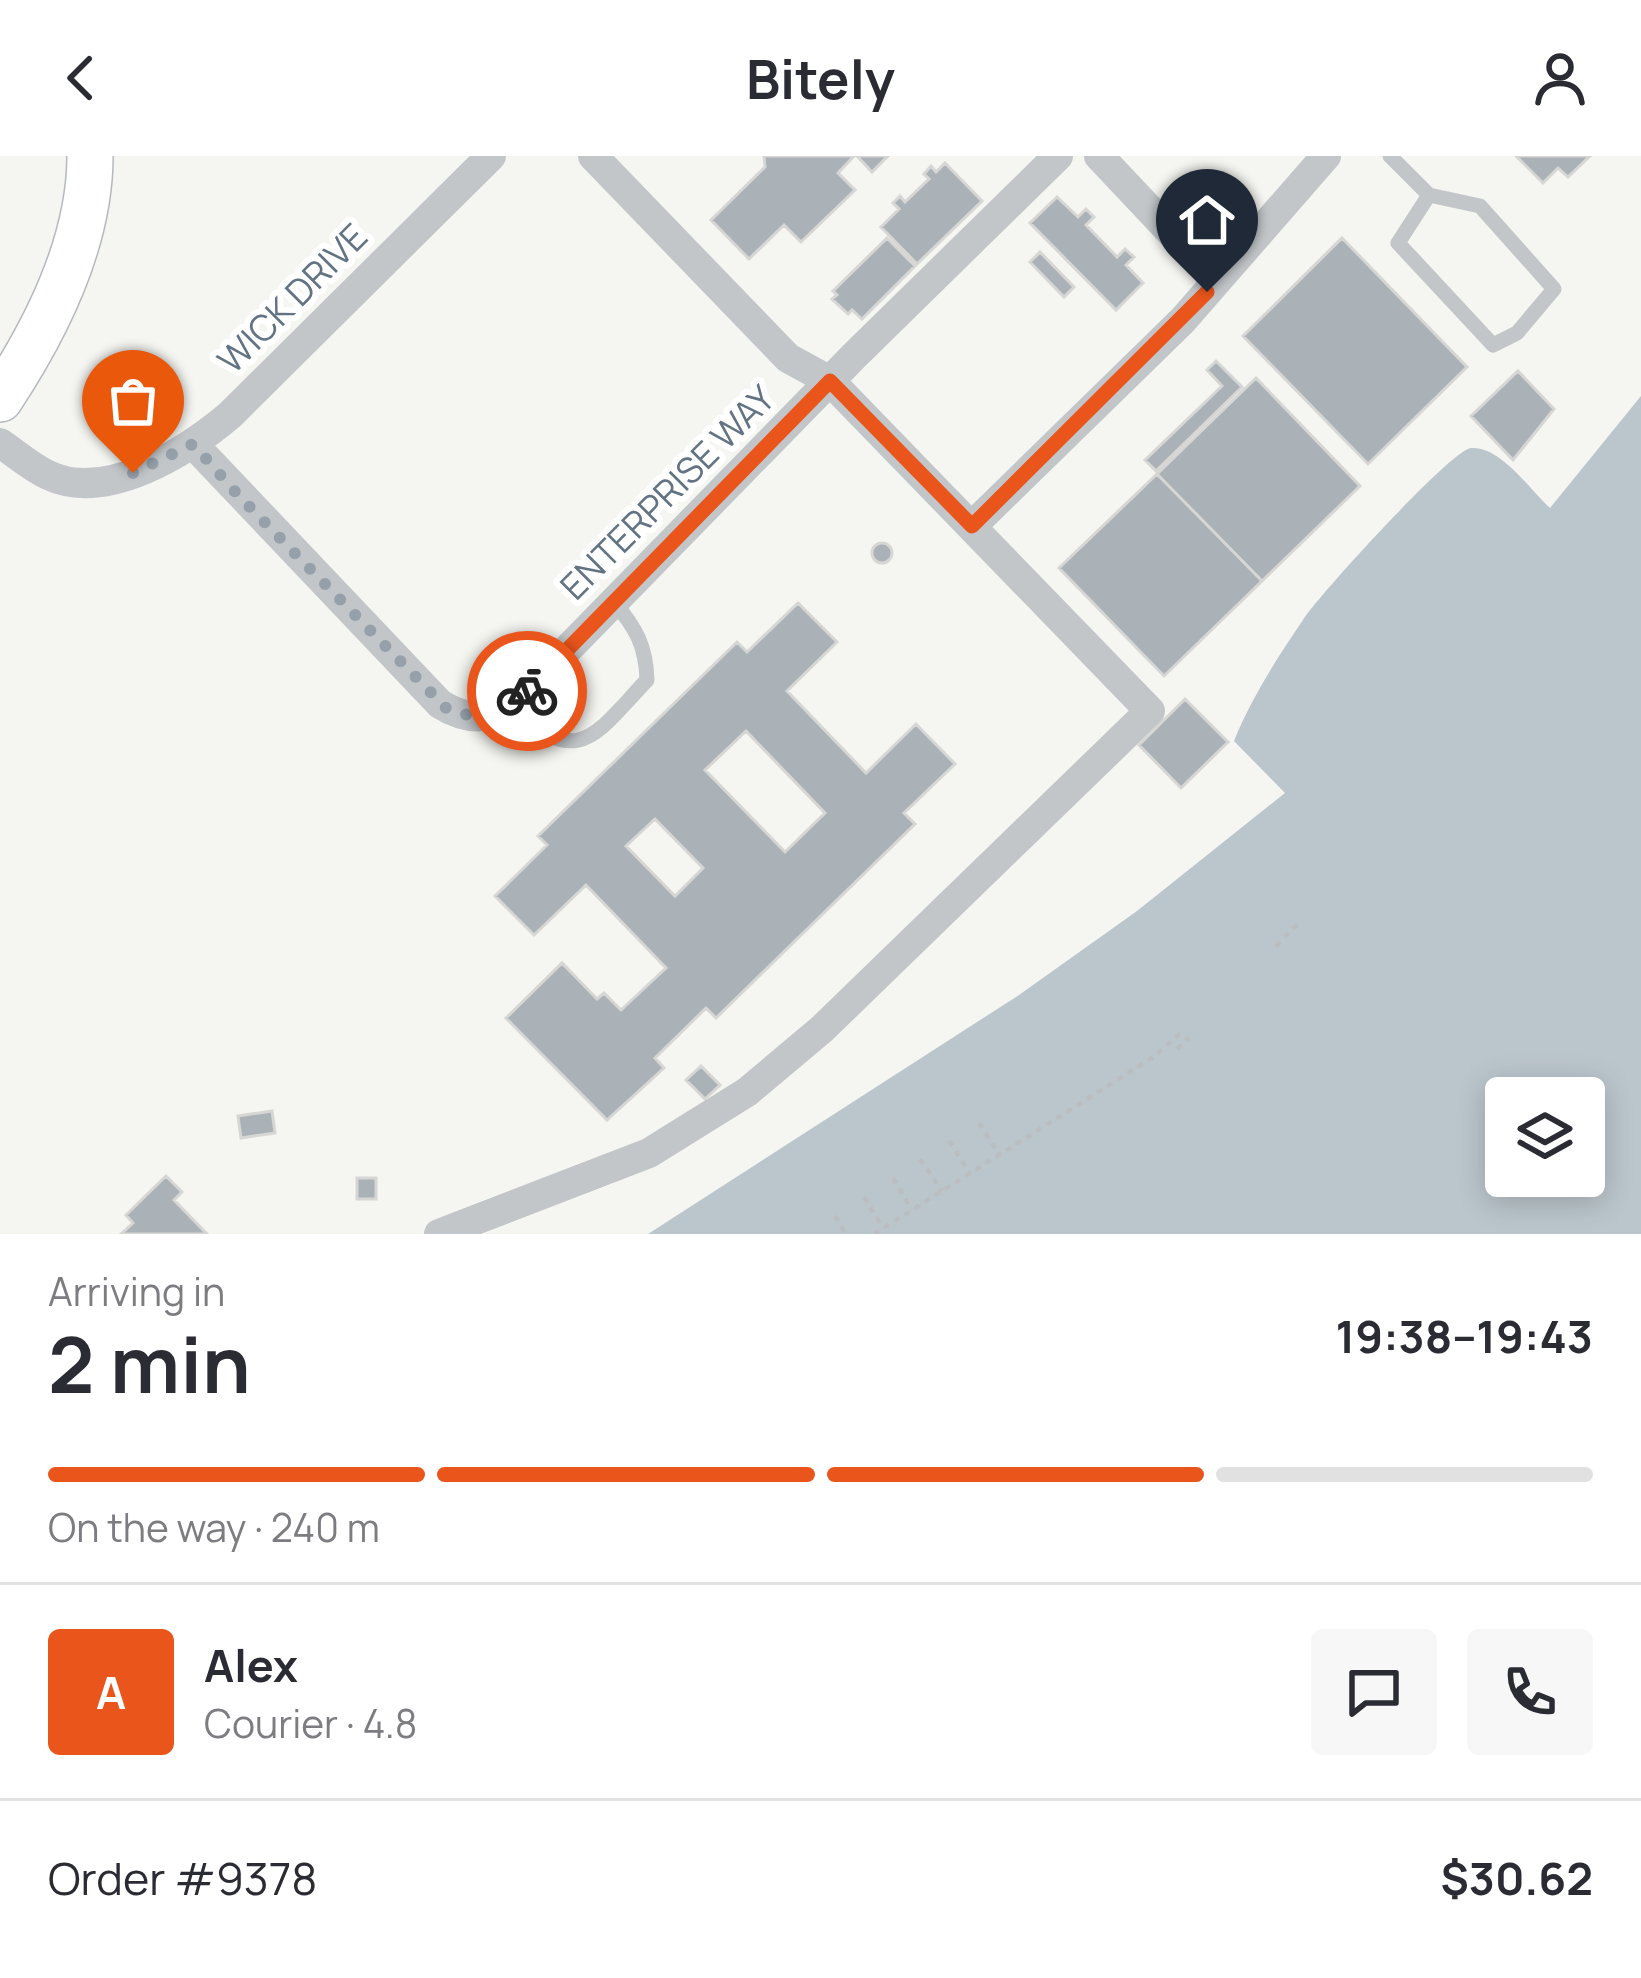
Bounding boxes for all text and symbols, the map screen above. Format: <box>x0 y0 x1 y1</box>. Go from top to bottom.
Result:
text: Bitely <box>746 41 895 115</box>
icon: back <box>48 45 114 111</box>
icon: person <box>1527 45 1593 111</box>
pin <box>1156 169 1258 292</box>
icon: home <box>1174 187 1240 253</box>
street label: WICK DRIVE <box>206 212 378 384</box>
pin <box>82 350 184 473</box>
icon: bag <box>100 368 166 434</box>
street label: ENTERPRISE WAY <box>549 373 786 610</box>
courier <box>467 631 587 751</box>
icon: bike <box>494 658 560 724</box>
map controls <box>1485 1077 1605 1197</box>
button: layers <box>1485 1077 1605 1197</box>
text: Arriving in <box>48 1264 225 1318</box>
text: 19:38–19:43 <box>1335 1305 1593 1367</box>
text: 2 min <box>48 1310 251 1416</box>
text: On the way · 240 m <box>48 1500 380 1554</box>
button: chat <box>1311 1629 1437 1755</box>
button: phone <box>1467 1629 1593 1755</box>
text: Alex <box>204 1634 298 1696</box>
text: A <box>96 1661 126 1723</box>
text: Courier · 4.8 <box>204 1696 417 1750</box>
text: Order #9378 <box>48 1847 317 1909</box>
text: $30.62 <box>1441 1847 1593 1909</box>

